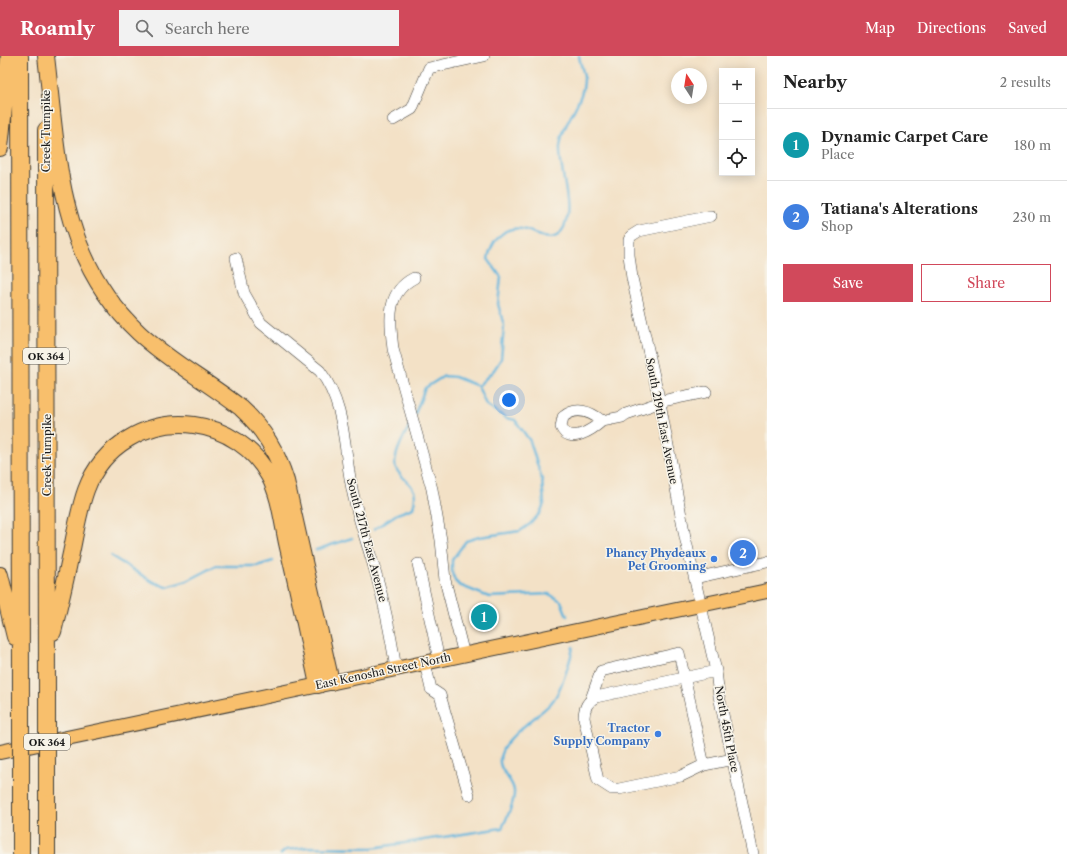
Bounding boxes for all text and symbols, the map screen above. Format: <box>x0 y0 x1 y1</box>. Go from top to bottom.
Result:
search box <box>119 10 399 46</box>
text: Roamly <box>20 17 95 40</box>
icon: search <box>133 17 155 39</box>
text: Search here <box>165 19 250 38</box>
text: Map <box>865 19 895 37</box>
text: Directions <box>917 19 986 37</box>
text: Saved <box>1008 19 1047 37</box>
north arrow <box>671 68 707 104</box>
map controls <box>719 68 755 176</box>
button: + <box>719 68 755 104</box>
text: Nearby <box>783 72 847 92</box>
text: 2 results <box>1000 74 1051 90</box>
street label: Creek Turnpike <box>39 90 53 172</box>
button: − <box>719 104 755 140</box>
text: Dynamic Carpet Care <box>821 127 988 146</box>
text: 1 <box>793 137 799 153</box>
text: 180 m <box>1014 137 1051 153</box>
button: locate <box>719 140 755 176</box>
text: Place <box>821 146 854 162</box>
text: Tatiana's Alterations <box>821 199 978 218</box>
text: 2 <box>792 209 800 225</box>
text: 230 m <box>1013 209 1051 225</box>
text: Shop <box>821 218 853 234</box>
button: Save <box>783 264 913 302</box>
button: Share <box>921 264 1051 302</box>
road number: OK 364 <box>23 348 69 364</box>
street label: South 219th East Avenue <box>643 357 681 485</box>
your location <box>499 390 519 410</box>
street label: Creek Turnpike <box>40 414 54 496</box>
street label: South 217th East Avenue <box>344 477 390 603</box>
pin: 2 <box>730 538 756 568</box>
place label: Phancy Phydeaux Pet Grooming <box>606 546 707 573</box>
marker: Phancy Phydeaux Pet Grooming <box>709 554 719 564</box>
pin: 1 <box>471 602 497 632</box>
street label: East Kenosha Street North <box>314 650 452 692</box>
street label: North 45th Place <box>712 684 742 774</box>
place label: Tractor Supply Company <box>553 721 651 748</box>
marker: Tractor Supply Company <box>653 729 663 739</box>
road number: OK 364 <box>24 734 70 750</box>

